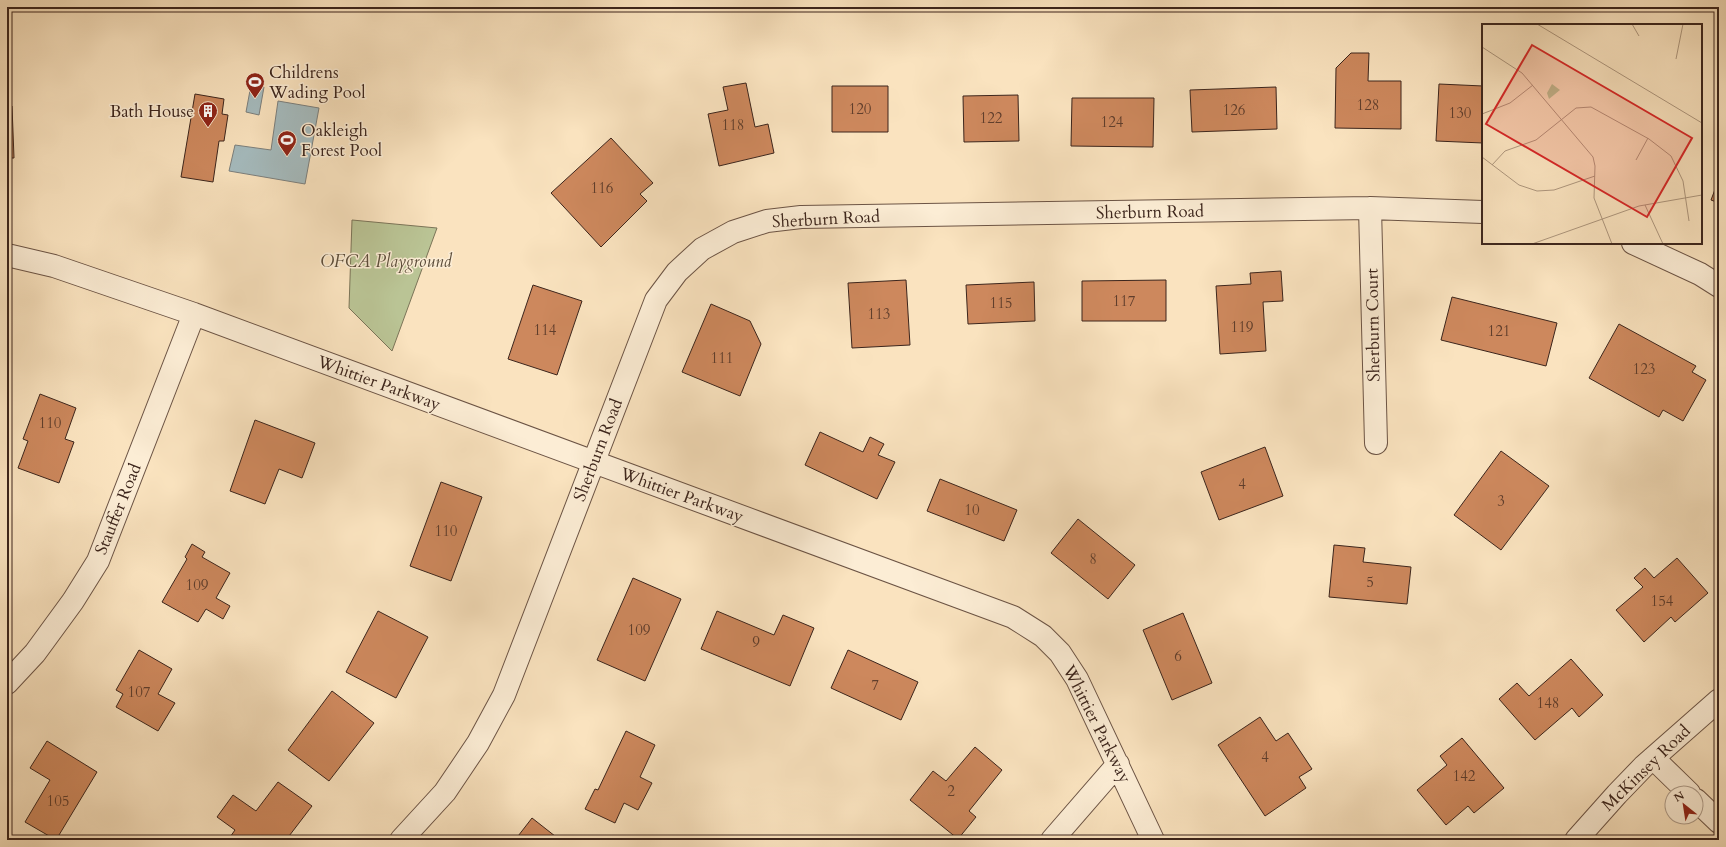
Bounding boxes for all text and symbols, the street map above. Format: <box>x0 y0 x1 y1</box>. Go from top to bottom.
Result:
inset map <box>1482 24 1702 244</box>
place label: Childrens Wading Pool <box>268 61 366 104</box>
sports icon: Childrens Wading Pool <box>244 71 266 99</box>
house number: 128 <box>1356 95 1380 115</box>
house number: 120 <box>848 99 872 119</box>
place label: Bath House <box>110 100 194 123</box>
building icon: Bath House <box>197 100 219 128</box>
house number: 126 <box>1222 100 1246 120</box>
house number: 130 <box>1448 103 1472 123</box>
house number: 122 <box>979 108 1003 128</box>
house number: 124 <box>1100 112 1124 132</box>
house number: 118 <box>721 115 745 135</box>
place label: Oakleigh Forest Pool <box>301 119 383 162</box>
sports icon: Oakleigh Forest Pool <box>276 129 298 157</box>
house number: 116 <box>590 178 614 198</box>
street label: Sherburn Road <box>1096 200 1204 224</box>
street label: Sherburn Road <box>771 205 881 233</box>
park label: OFCA Playground <box>320 250 452 273</box>
street label: Sherburn Court <box>1360 267 1385 382</box>
house number: 117 <box>1112 291 1136 311</box>
house number: 115 <box>989 293 1013 313</box>
house number: 113 <box>867 304 891 324</box>
house number: 119 <box>1230 317 1254 337</box>
house number: 114 <box>533 320 557 340</box>
house number: 121 <box>1487 321 1511 341</box>
house number: 111 <box>710 348 734 368</box>
street label: Whittier Parkway <box>313 350 444 416</box>
house number: 123 <box>1632 359 1656 379</box>
street label: Sherburn Road <box>568 395 628 505</box>
house number: 110 <box>38 413 62 433</box>
street label: Stauffer Road <box>89 460 147 558</box>
street label: Whittier Parkway <box>616 462 747 528</box>
house number: 4 <box>1238 474 1246 494</box>
house number: 3 <box>1497 491 1505 511</box>
house number: 10 <box>964 500 980 520</box>
house number: 110 <box>434 521 458 541</box>
house number: 8 <box>1089 549 1097 569</box>
house number: 5 <box>1366 572 1374 592</box>
house number: 109 <box>185 575 209 595</box>
house number: 154 <box>1650 591 1674 611</box>
house number: 109 <box>627 620 651 640</box>
house number: 9 <box>752 632 760 652</box>
house number: 6 <box>1174 646 1182 666</box>
street label: Whittier Parkway <box>1057 660 1137 787</box>
house number: 7 <box>871 675 879 695</box>
house number: 107 <box>127 682 151 702</box>
house number: 148 <box>1536 693 1560 713</box>
street label: McKinsey Road <box>1597 720 1695 816</box>
house number: 4 <box>1261 747 1269 767</box>
house number: 142 <box>1452 766 1476 786</box>
house number: 2 <box>947 781 955 801</box>
north arrow <box>1664 785 1704 825</box>
text: N <box>1671 788 1688 806</box>
house number: 105 <box>46 791 70 811</box>

